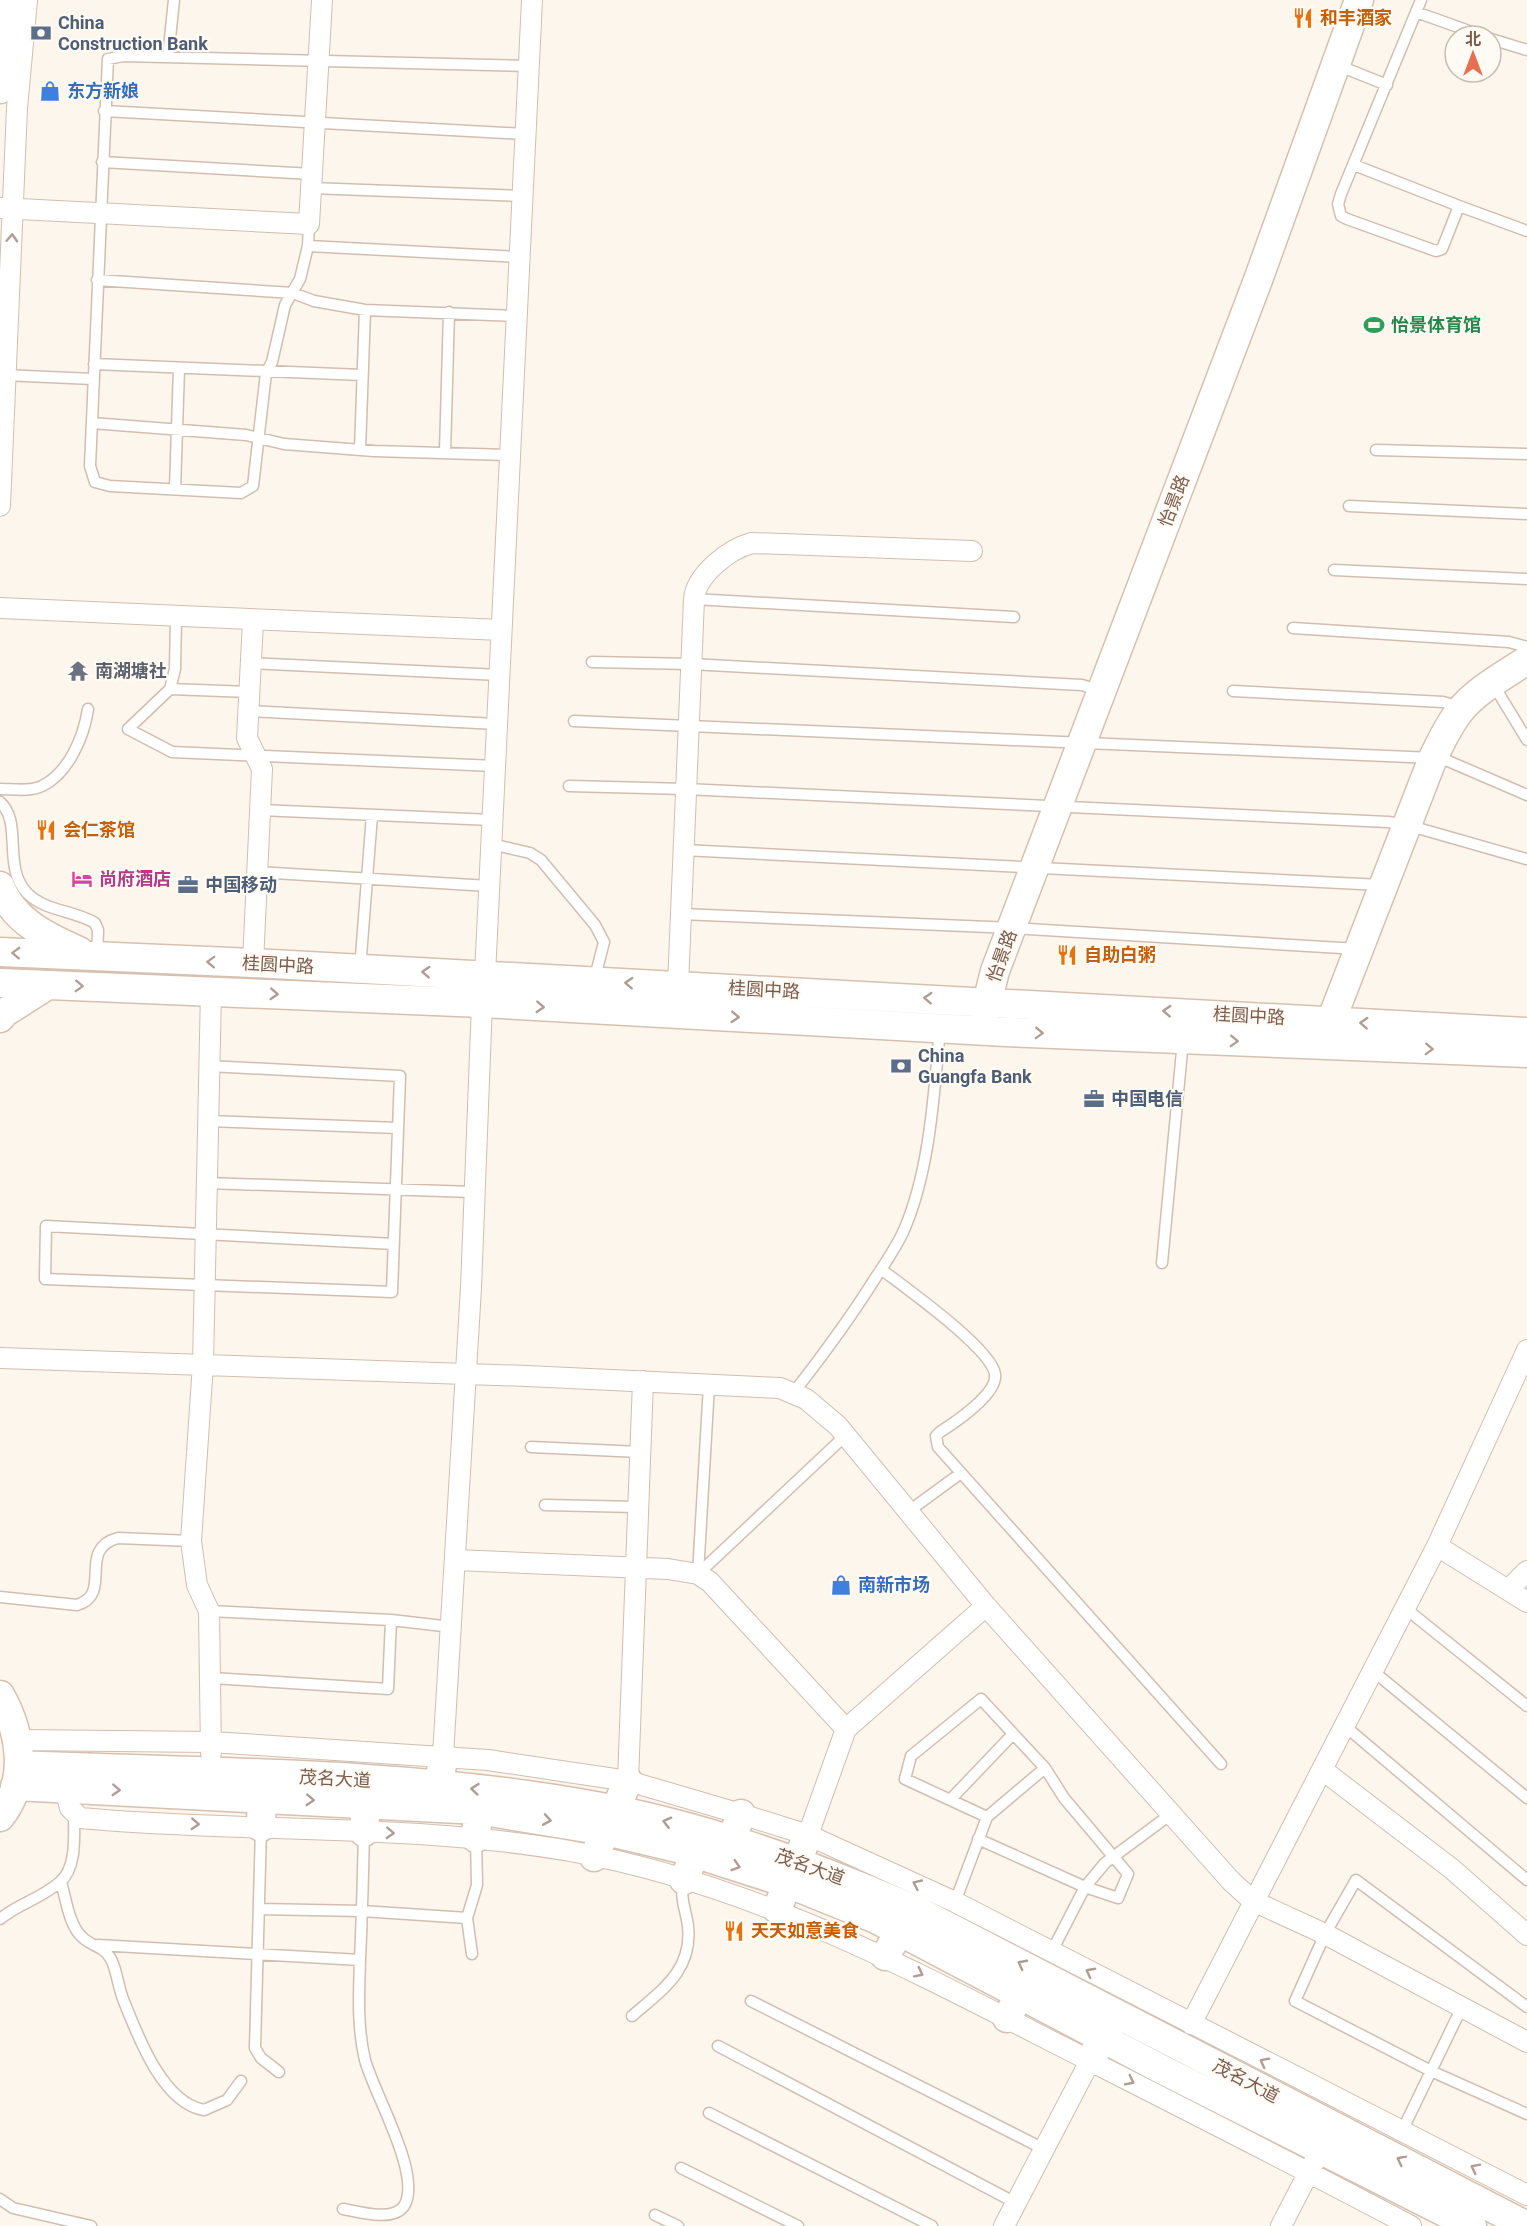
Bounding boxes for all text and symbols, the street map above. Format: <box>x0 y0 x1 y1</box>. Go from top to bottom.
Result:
restaurant icon: 和丰酒家 <box>1291 6 1315 30</box>
place label: 和丰酒家 <box>1320 7 1392 28</box>
place label: China Construction Bank <box>58 12 208 54</box>
bank icon: China Construction Bank <box>29 21 53 45</box>
north arrow <box>1443 24 1503 84</box>
text: 北 <box>1465 30 1481 49</box>
shop icon: 东方新娘 <box>38 79 62 103</box>
place label: 东方新娘 <box>67 80 139 101</box>
one-way arrow <box>5 233 18 242</box>
sports icon: 怡景体育馆 <box>1362 313 1386 337</box>
place label: 怡景体育馆 <box>1391 314 1481 335</box>
street label: 怡景路 <box>1154 472 1193 530</box>
temple icon: 南湖塘社 <box>66 659 90 683</box>
place label: 南湖塘社 <box>95 660 167 681</box>
restaurant icon: 会仁茶馆 <box>34 818 58 842</box>
place label: 会仁茶馆 <box>63 819 135 840</box>
hotel icon: 尚府酒店 <box>70 867 94 891</box>
place label: 尚府酒店 <box>99 868 171 889</box>
office icon: 中国移动 <box>176 873 200 897</box>
place label: 中国移动 <box>205 874 277 895</box>
street label: 怡景路 <box>982 927 1021 985</box>
restaurant icon: 自助白粥 <box>1055 943 1079 967</box>
place label: 自助白粥 <box>1084 944 1156 965</box>
one-way arrow <box>11 947 20 960</box>
street label: 桂圆中路 <box>242 952 315 977</box>
one-way arrow <box>206 955 215 968</box>
one-way arrow <box>422 966 431 979</box>
one-way arrow <box>624 976 633 989</box>
street label: 桂圆中路 <box>728 977 801 1002</box>
one-way arrow <box>75 980 84 993</box>
one-way arrow <box>270 988 279 1001</box>
one-way arrow <box>924 992 933 1005</box>
one-way arrow <box>536 1000 545 1013</box>
street label: 桂圆中路 <box>1213 1003 1286 1028</box>
one-way arrow <box>1163 1005 1172 1018</box>
one-way arrow <box>731 1010 740 1023</box>
one-way arrow <box>1359 1016 1368 1029</box>
one-way arrow <box>1035 1027 1044 1040</box>
one-way arrow <box>1230 1035 1239 1048</box>
one-way arrow <box>1425 1042 1434 1055</box>
place label: China Guangfa Bank <box>918 1045 1032 1087</box>
bank icon: China Guangfa Bank <box>889 1054 913 1078</box>
office icon: 中国电信 <box>1082 1087 1106 1111</box>
place label: 中国电信 <box>1111 1088 1183 1109</box>
shop icon: 南新市场 <box>829 1573 853 1597</box>
place label: 南新市场 <box>858 1574 930 1595</box>
street label: 茂名大道 <box>299 1766 372 1791</box>
one-way arrow <box>470 1783 479 1796</box>
one-way arrow <box>111 1784 120 1797</box>
one-way arrow <box>306 1794 315 1807</box>
one-way arrow <box>541 1813 551 1826</box>
one-way arrow <box>662 1817 672 1830</box>
one-way arrow <box>190 1818 199 1831</box>
one-way arrow <box>385 1827 394 1840</box>
street label: 茂名大道 <box>773 1844 848 1889</box>
one-way arrow <box>730 1859 741 1872</box>
one-way arrow <box>912 1879 923 1891</box>
restaurant icon: 天天如意美食 <box>722 1919 746 1943</box>
place label: 天天如意美食 <box>751 1920 859 1941</box>
one-way arrow <box>1017 1960 1028 1972</box>
one-way arrow <box>912 1966 923 1977</box>
one-way arrow <box>1086 1968 1097 1979</box>
street label: 茂名大道 <box>1210 2054 1283 2107</box>
one-way arrow <box>1259 2057 1270 2069</box>
one-way arrow <box>1123 2074 1134 2085</box>
one-way arrow <box>1396 2156 1407 2167</box>
one-way arrow <box>1470 2164 1481 2176</box>

